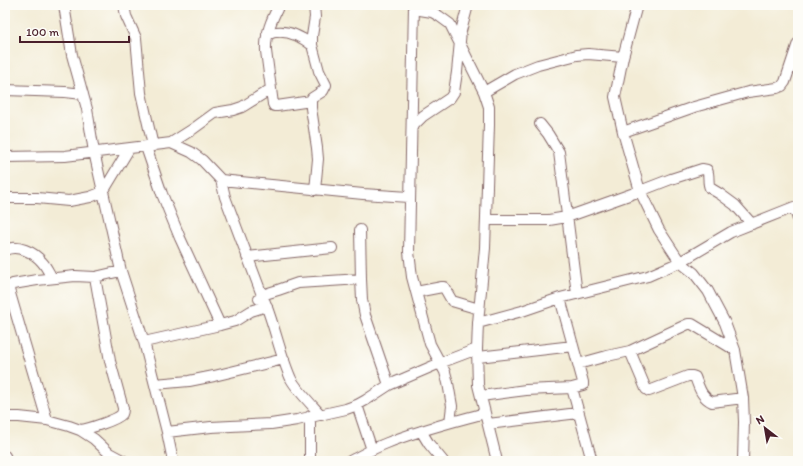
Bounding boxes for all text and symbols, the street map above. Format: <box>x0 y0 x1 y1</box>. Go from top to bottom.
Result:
scale bar <box>20 18 129 44</box>
text: 100 m <box>26 25 59 39</box>
north arrow <box>745 408 785 448</box>
text: N <box>754 412 767 427</box>

